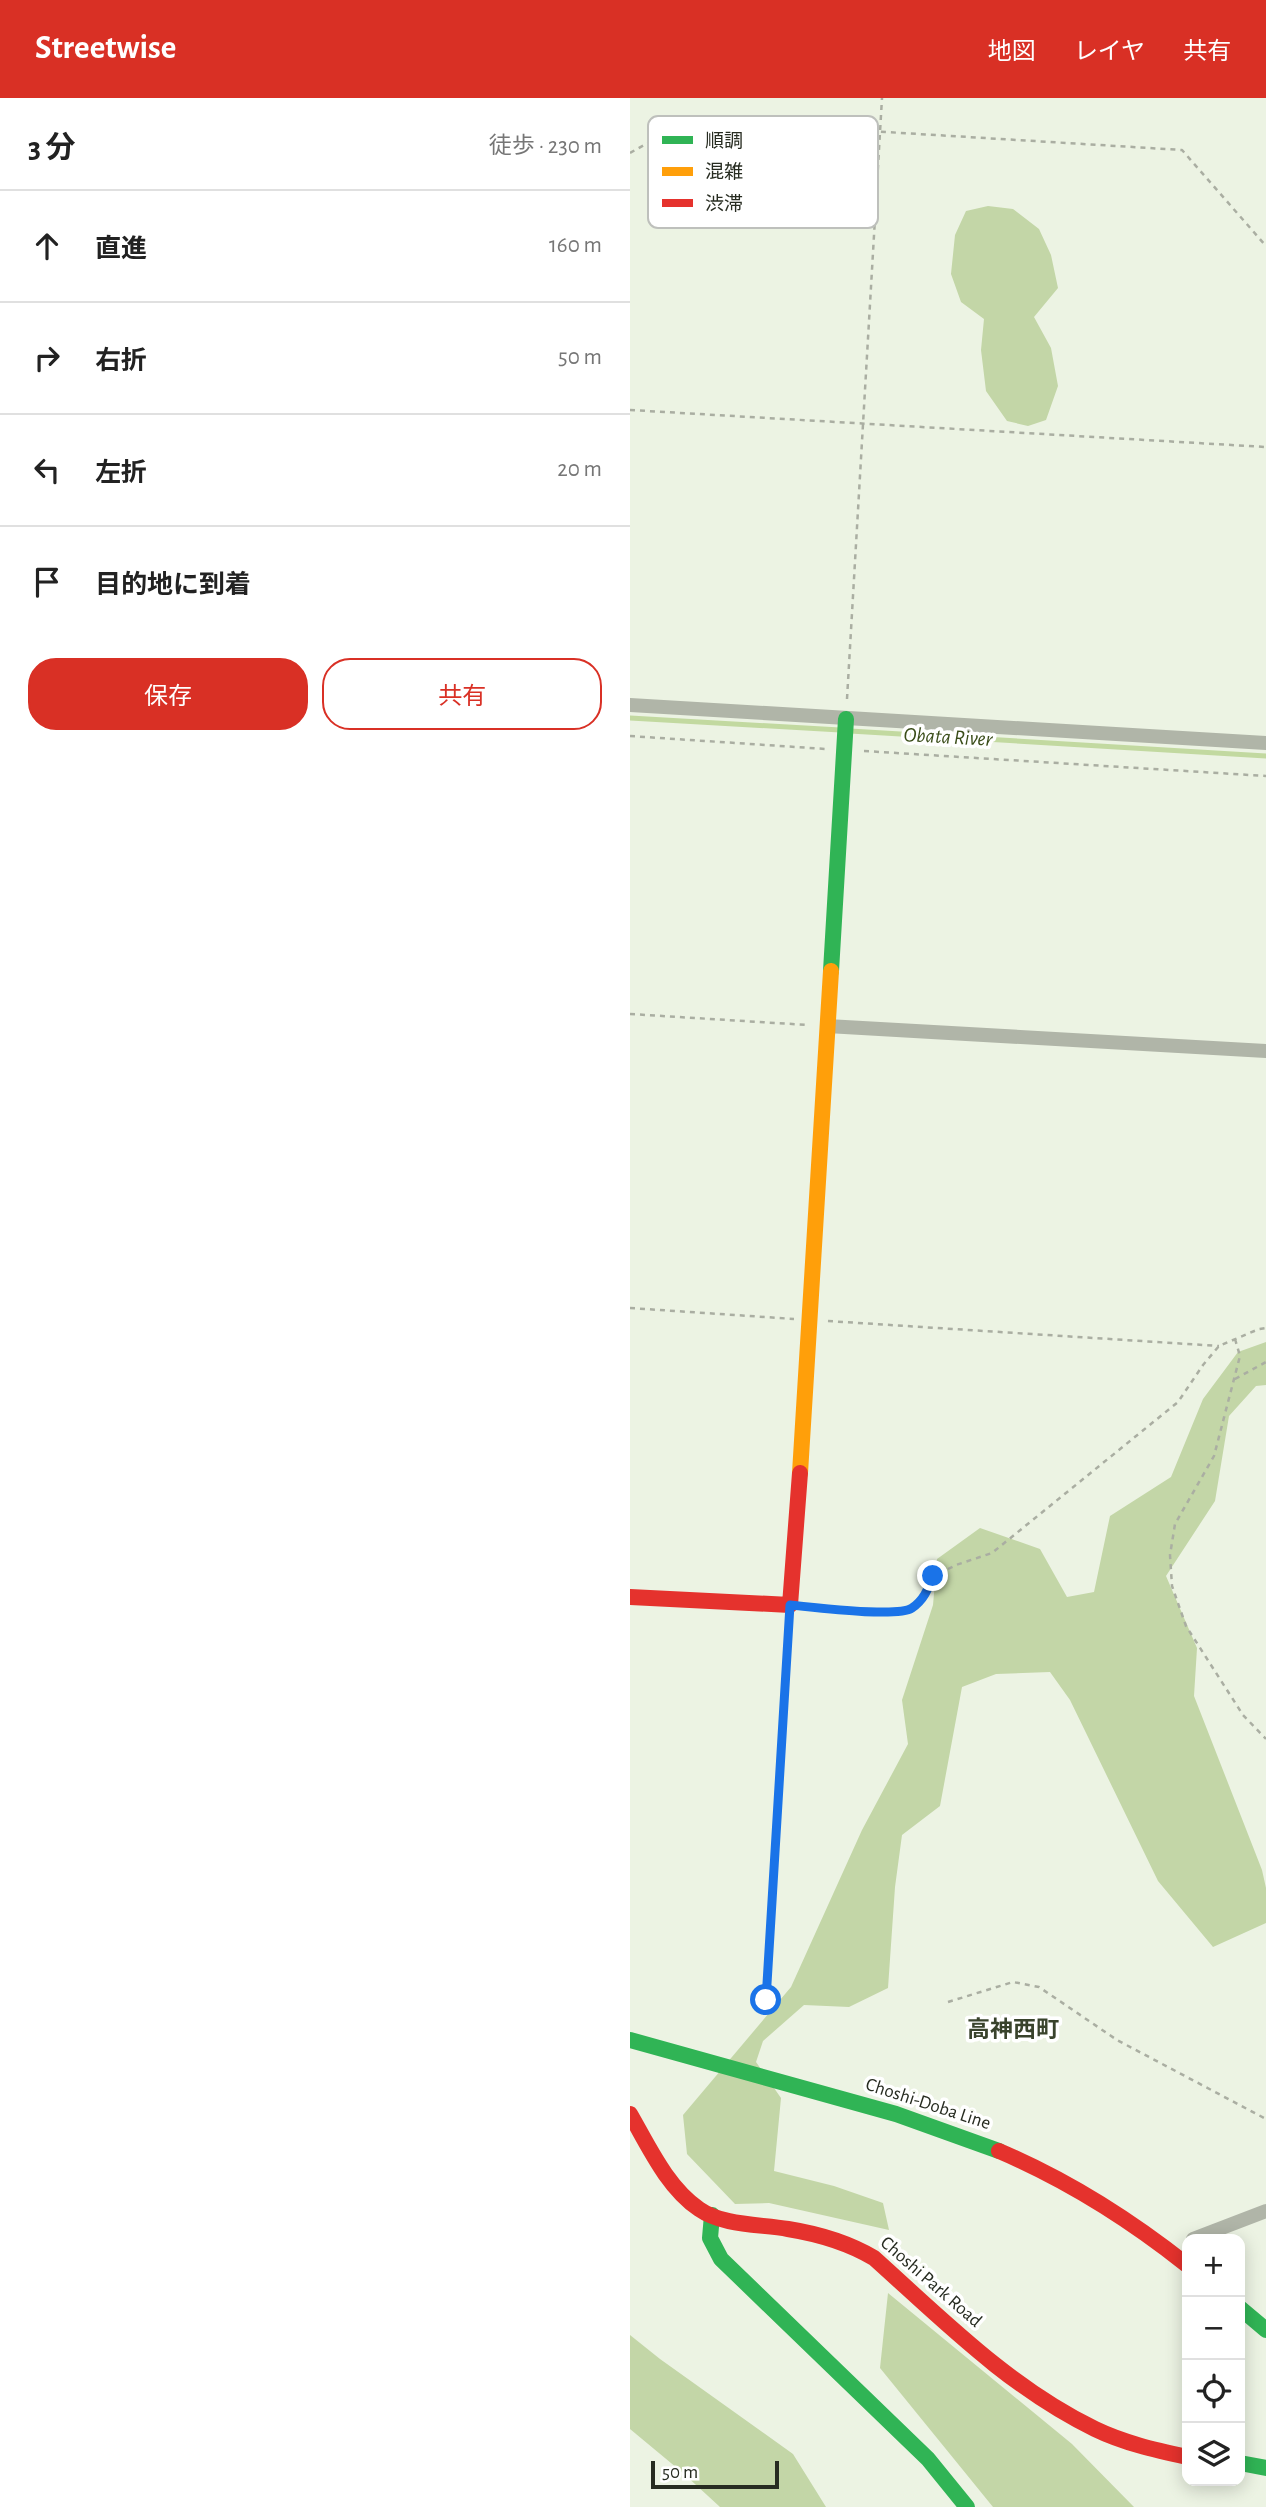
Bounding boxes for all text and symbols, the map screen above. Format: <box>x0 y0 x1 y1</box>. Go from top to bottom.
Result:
text: Streetwise <box>35 32 176 65</box>
text: 地図 <box>988 40 1036 64</box>
text: レイヤ <box>1074 40 1145 64</box>
text: 共有 <box>1183 40 1231 64</box>
legend <box>648 116 878 228</box>
text: 順調 <box>705 131 743 151</box>
text: 3 分 <box>28 133 75 163</box>
text: 徒歩 · 230 m <box>489 135 602 158</box>
text: 混雑 <box>705 161 743 182</box>
text: 渋滞 <box>705 193 743 214</box>
icon: ahead <box>28 227 66 265</box>
text: 160 m <box>549 234 602 257</box>
text: 直進 <box>95 236 147 262</box>
icon: right <box>28 339 66 377</box>
text: 50 m <box>558 346 602 369</box>
text: 右折 <box>95 348 147 374</box>
icon: left <box>28 451 66 489</box>
text: 20 m <box>557 458 602 481</box>
text: 左折 <box>95 460 147 486</box>
icon: arrive <box>28 563 66 601</box>
text: 目的地に到着 <box>95 572 251 598</box>
button: 保存 <box>28 658 308 730</box>
button: 共有 <box>322 658 602 730</box>
water label: Obata River <box>903 724 994 750</box>
route end <box>917 1560 948 1591</box>
route start <box>750 1984 781 2015</box>
district label: 高神西町 <box>967 2017 1059 2042</box>
street label: Choshi-Doba Line <box>863 2075 993 2133</box>
street label: Choshi Park Road <box>877 2233 985 2331</box>
map controls <box>1182 2234 1245 2486</box>
button: + <box>1182 2234 1245 2297</box>
button: − <box>1182 2297 1245 2360</box>
button: locate <box>1182 2360 1245 2423</box>
button: layers <box>1182 2423 1245 2486</box>
scale bar <box>651 2458 779 2490</box>
text: 50 m <box>662 2463 698 2482</box>

